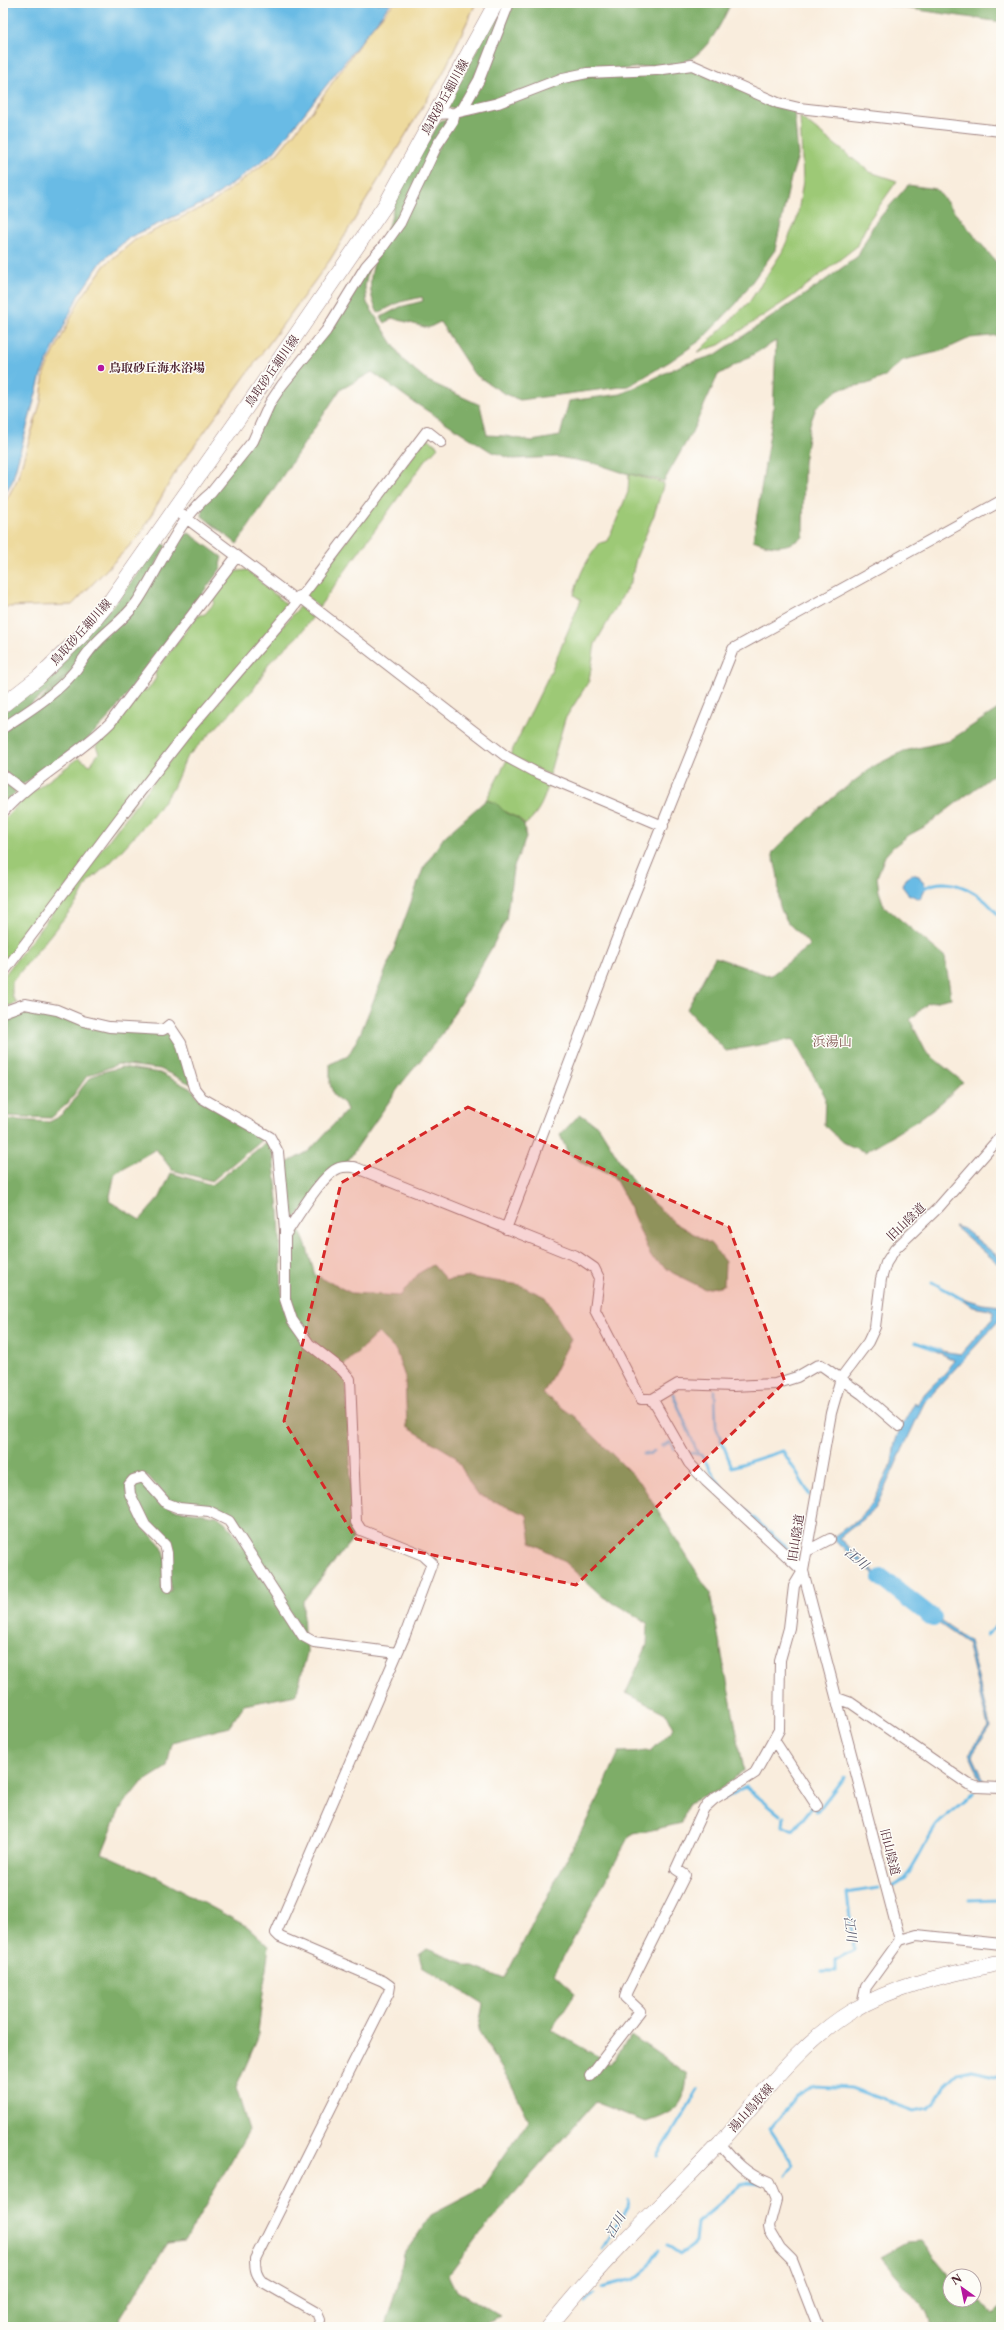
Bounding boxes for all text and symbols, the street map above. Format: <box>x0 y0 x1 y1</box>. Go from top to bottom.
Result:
street label: 鳥取砂丘細川線 <box>418 56 471 137</box>
street label: 鳥取砂丘細川線 <box>241 332 302 409</box>
place label: 鳥取砂丘海水浴場 <box>109 360 205 375</box>
marker: 鳥取砂丘海水浴場 <box>96 363 106 373</box>
street label: 鳥取砂丘細川線 <box>47 595 114 668</box>
district label: 浜湯山 <box>812 1033 852 1049</box>
street label: 旧山陰道 <box>883 1200 928 1244</box>
street label: 旧山陰道 <box>784 1513 807 1563</box>
water label: 江川 <box>842 1544 874 1574</box>
street label: 旧山陰道 <box>877 1827 904 1877</box>
water label: 江川 <box>841 1915 861 1945</box>
street label: 湯山鳥取線 <box>725 2080 776 2135</box>
water label: 江川 <box>602 2208 629 2240</box>
north arrow <box>942 2268 982 2308</box>
text: N <box>949 2271 965 2288</box>

